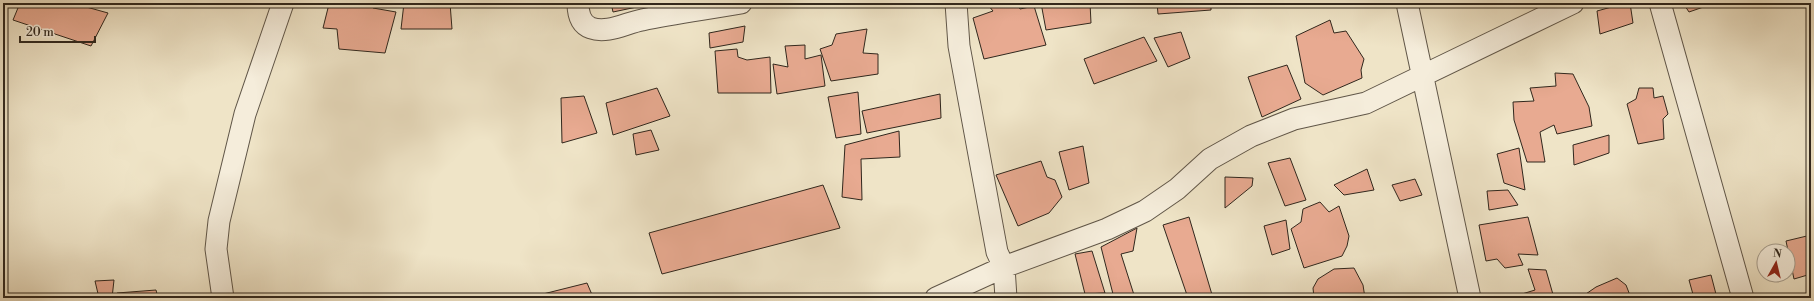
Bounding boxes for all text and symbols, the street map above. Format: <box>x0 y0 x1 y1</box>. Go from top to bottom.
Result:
scale bar <box>20 18 95 44</box>
text: 20 m <box>26 25 54 40</box>
north arrow <box>1756 243 1796 283</box>
text: N <box>1772 247 1783 262</box>

